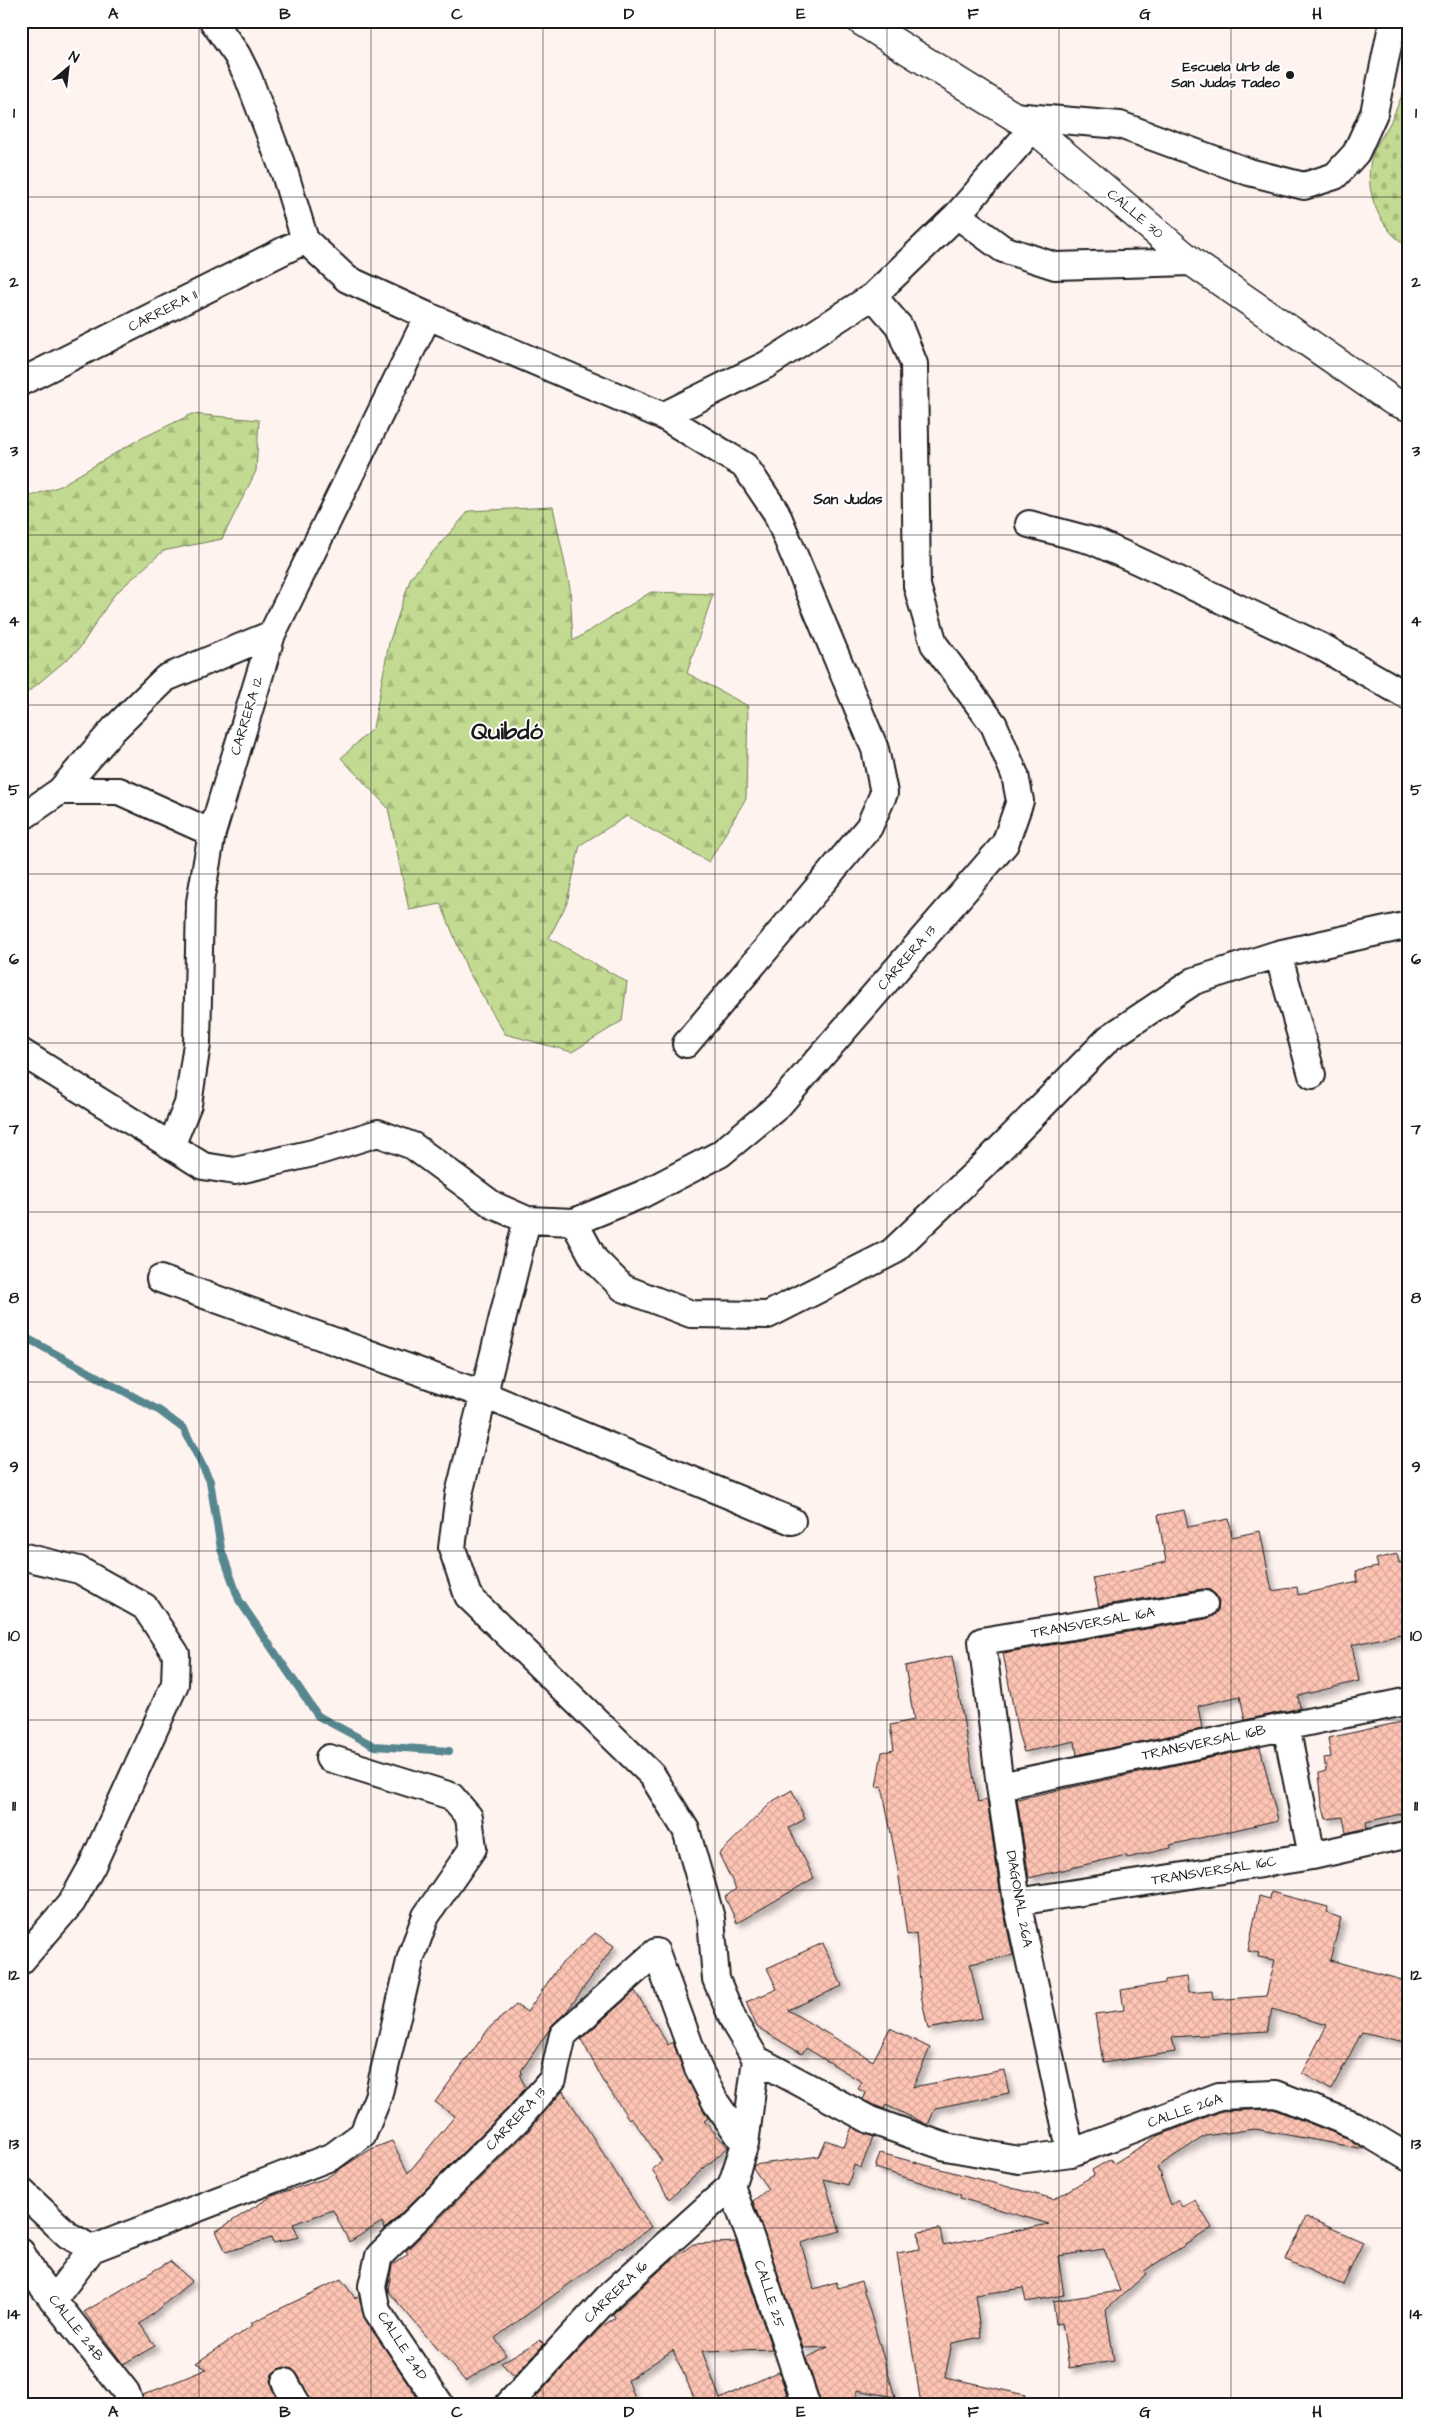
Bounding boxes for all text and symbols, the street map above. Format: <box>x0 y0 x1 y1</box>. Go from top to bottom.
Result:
text: A <box>108 3 119 25</box>
text: B <box>279 3 291 25</box>
text: C <box>451 3 463 25</box>
text: D <box>624 3 635 25</box>
text: E <box>796 3 806 25</box>
text: F <box>967 3 979 25</box>
text: G <box>1139 3 1151 25</box>
text: H <box>1312 3 1322 25</box>
north arrow <box>42 42 92 92</box>
text: N <box>65 47 82 68</box>
place label: Escuela Urb de San Judas Tadeo <box>1170 57 1280 93</box>
marker: Escuela Urb de San Judas Tadeo <box>1284 69 1296 81</box>
text: 1 <box>13 102 16 124</box>
text: 1 <box>1415 102 1418 124</box>
street label: CALLE 30 <box>1102 184 1168 244</box>
text: 2 <box>8 271 19 293</box>
text: 2 <box>1410 271 1421 293</box>
street label: CARRERA 11 <box>125 285 201 337</box>
text: 3 <box>9 440 19 462</box>
text: 3 <box>1411 440 1421 462</box>
district label: San Judas <box>812 489 883 510</box>
text: 4 <box>9 610 20 632</box>
text: 4 <box>1411 610 1422 632</box>
street label: CARRERA 12 <box>226 674 268 758</box>
district label: Quibdó <box>471 715 544 749</box>
text: 5 <box>8 779 20 801</box>
text: 5 <box>1410 779 1422 801</box>
street label: CARRERA 13 <box>873 921 941 995</box>
text: 6 <box>9 948 19 970</box>
text: 6 <box>1411 948 1421 970</box>
text: 7 <box>8 1118 19 1140</box>
text: 7 <box>1410 1118 1421 1140</box>
text: 8 <box>9 1287 20 1309</box>
text: 8 <box>1411 1287 1422 1309</box>
text: 9 <box>9 1456 19 1478</box>
text: 9 <box>1411 1456 1421 1478</box>
street label: TRANSVERSAL 16A <box>1030 1602 1156 1644</box>
text: 10 <box>8 1625 20 1647</box>
text: 10 <box>1410 1625 1422 1647</box>
street label: TRANSVERSAL 16B <box>1140 1720 1268 1766</box>
text: 11 <box>12 1795 17 1817</box>
text: 11 <box>1414 1795 1419 1817</box>
street label: DIAGONAL 26A <box>1001 1849 1037 1949</box>
street label: TRANSVERSAL 16C <box>1150 1851 1278 1891</box>
text: 12 <box>8 1964 20 1986</box>
text: 12 <box>1410 1964 1422 1986</box>
street label: CARRERA 13 <box>481 2083 551 2155</box>
street label: CALLE 26A <box>1145 2089 1225 2133</box>
text: 13 <box>9 2133 20 2155</box>
text: 13 <box>1411 2133 1422 2155</box>
street label: CARRERA 16 <box>579 2256 653 2328</box>
street label: CALLE 25 <box>749 2258 789 2330</box>
street label: CALLE 24B <box>44 2290 108 2366</box>
text: 14 <box>8 2303 21 2325</box>
text: 14 <box>1410 2303 1423 2325</box>
street label: CALLE 24D <box>372 2308 432 2384</box>
text: A <box>108 2401 119 2423</box>
text: B <box>279 2401 291 2423</box>
text: C <box>451 2401 463 2423</box>
text: D <box>624 2401 635 2423</box>
text: E <box>796 2401 806 2423</box>
text: F <box>967 2401 979 2423</box>
text: G <box>1139 2401 1151 2423</box>
text: H <box>1312 2401 1322 2423</box>

